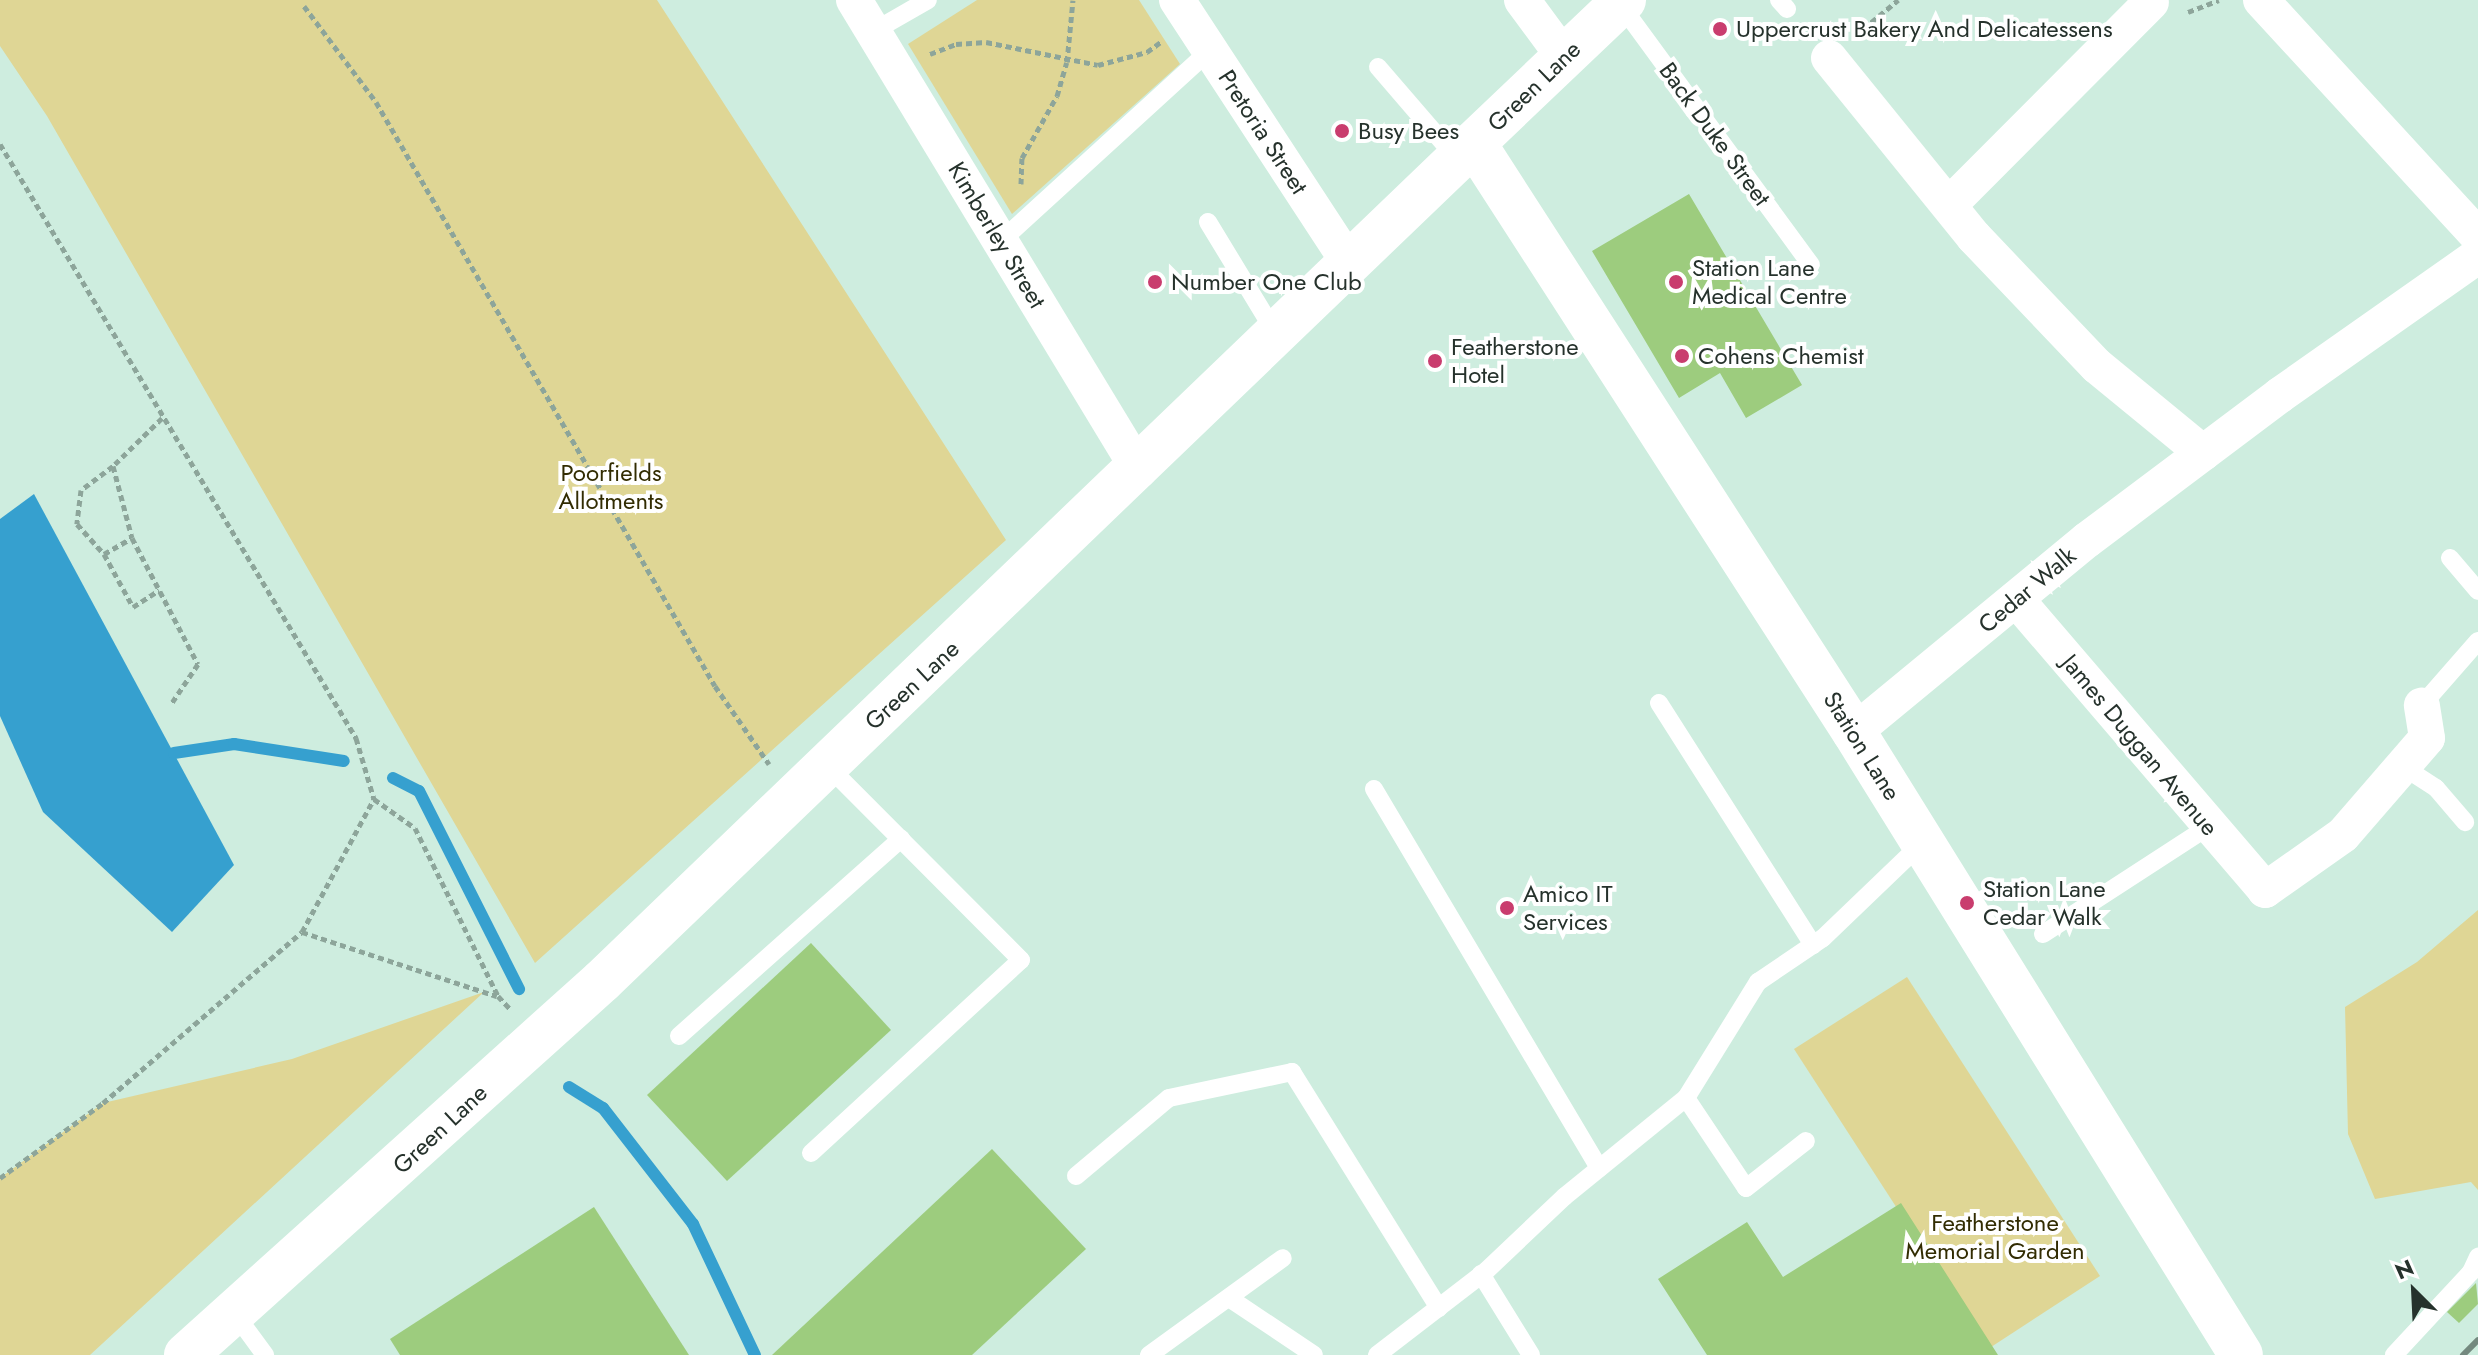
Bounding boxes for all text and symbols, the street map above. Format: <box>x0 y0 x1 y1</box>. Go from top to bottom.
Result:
place label: Uppercrust Bakery And Delicatessens <box>1736 15 2113 43</box>
marker: Uppercrust Bakery And Delicatessens <box>1711 20 1729 38</box>
street label: Green Lane <box>1481 35 1587 137</box>
street label: Back Duke Street <box>1653 57 1777 211</box>
street label: Pretoria Street <box>1212 65 1314 199</box>
place label: Busy Bees <box>1358 117 1459 145</box>
marker: Busy Bees <box>1333 122 1351 140</box>
street label: Kimberley Street <box>942 157 1052 313</box>
place label: Station Lane Medical Centre <box>1692 254 1847 310</box>
place label: Number One Club <box>1171 268 1362 296</box>
marker: Number One Club <box>1146 273 1164 291</box>
marker: Station Lane Medical Centre <box>1667 273 1685 291</box>
place label: Featherstone Hotel <box>1451 333 1579 389</box>
place label: Cohens Chemist <box>1698 342 1864 370</box>
marker: Cohens Chemist <box>1673 347 1691 365</box>
marker: Featherstone Hotel <box>1426 352 1444 370</box>
park label: Poorfields Allotments <box>559 459 663 515</box>
street label: Cedar Walk <box>1972 541 2082 639</box>
street label: Green Lane <box>859 634 965 736</box>
street label: James Duggan Avenue <box>2056 649 2224 841</box>
street label: Station Lane <box>1817 686 1907 806</box>
place label: Station Lane Cedar Walk <box>1983 875 2106 931</box>
place label: Amico IT Services <box>1523 880 1613 936</box>
marker: Station Lane Cedar Walk <box>1958 894 1976 912</box>
marker: Amico IT Services <box>1498 899 1516 917</box>
street label: Green Lane <box>387 1078 493 1180</box>
park label: Featherstone Memorial Garden <box>1905 1209 2085 1265</box>
north arrow <box>2374 1251 2454 1331</box>
text: N <box>2390 1251 2419 1287</box>

